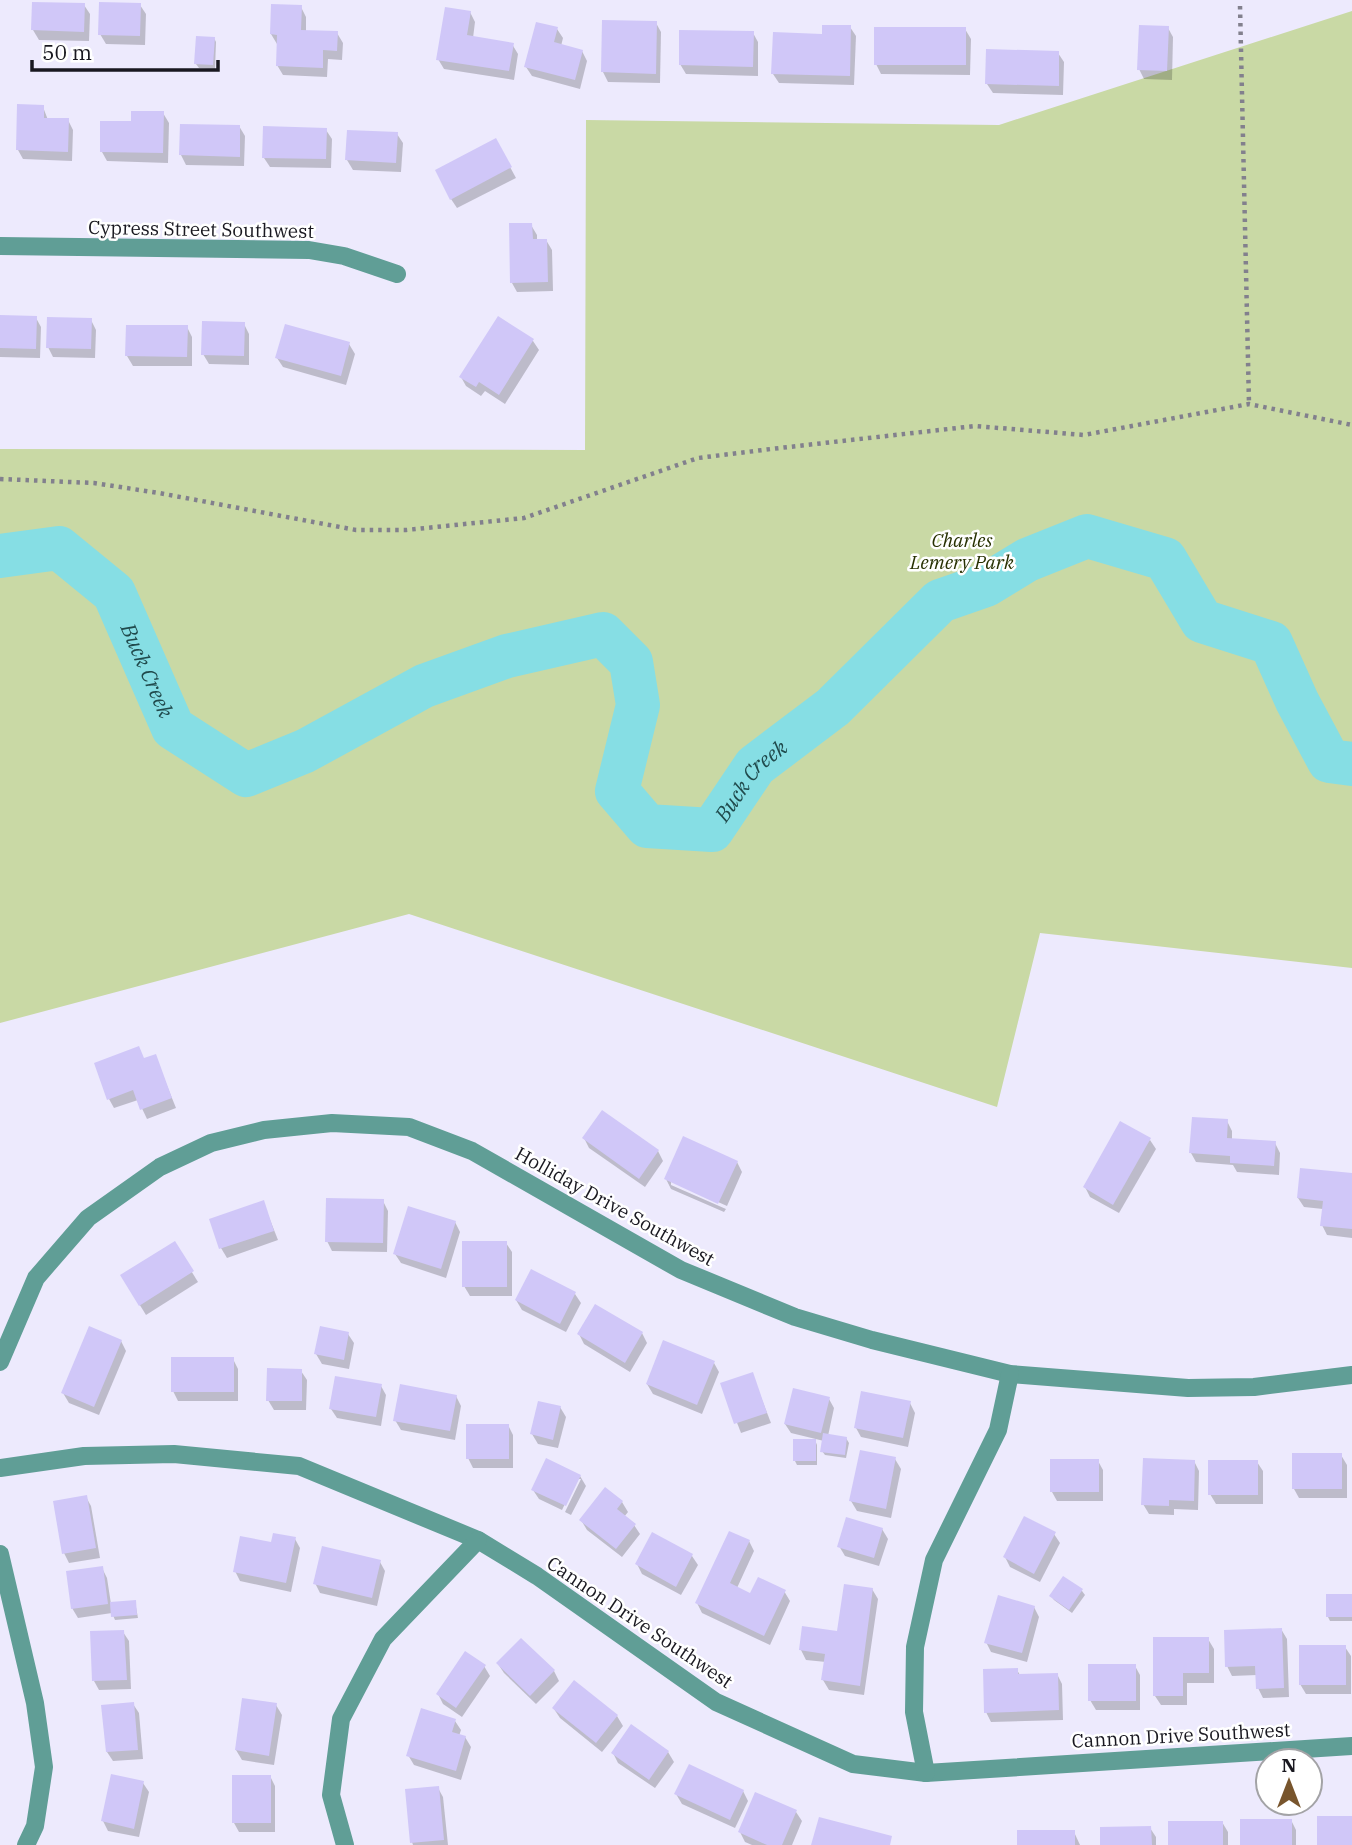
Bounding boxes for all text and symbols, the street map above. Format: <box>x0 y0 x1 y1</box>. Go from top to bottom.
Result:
scale bar <box>32 28 217 72</box>
text: 50 m <box>42 38 92 66</box>
street label: Cypress Street Southwest <box>88 215 314 243</box>
park label: Charles Lemery Park <box>909 528 1015 574</box>
water label: Buck Creek <box>114 618 181 723</box>
water label: Buck Creek <box>707 732 793 828</box>
street label: Holliday Drive Southwest <box>511 1141 719 1271</box>
street label: Cannon Drive Southwest <box>542 1551 738 1693</box>
street label: Cannon Drive Southwest <box>1071 1717 1291 1753</box>
north arrow <box>1254 1747 1324 1817</box>
text: N <box>1281 1753 1297 1777</box>

